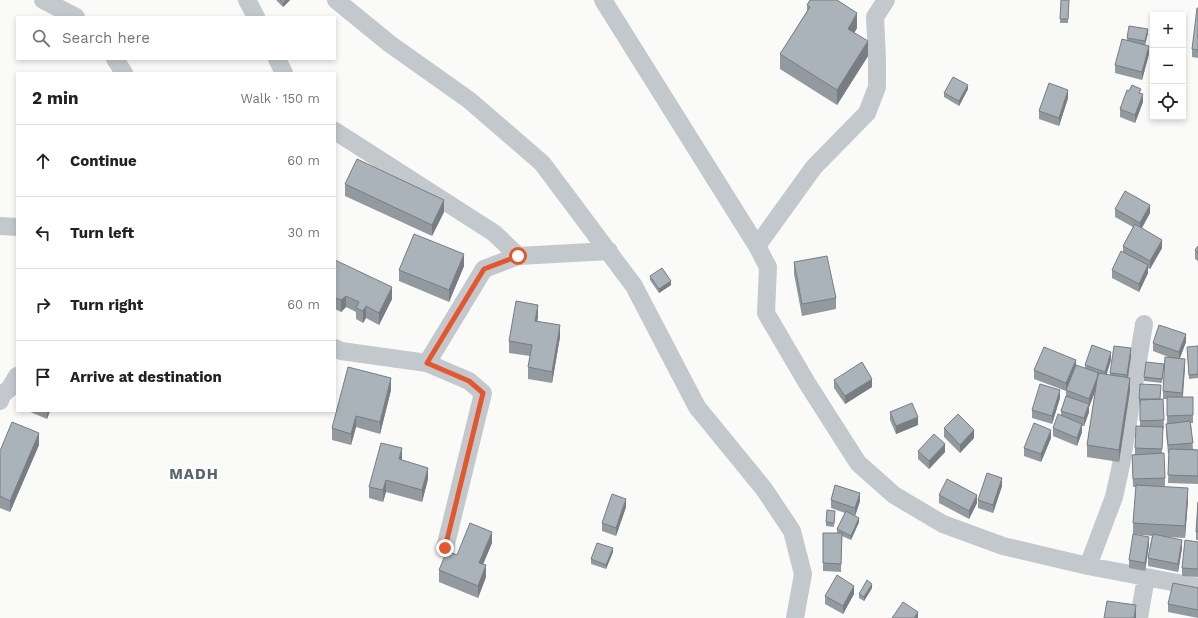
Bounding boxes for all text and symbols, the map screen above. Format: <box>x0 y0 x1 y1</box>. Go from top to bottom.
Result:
map controls <box>1150 12 1186 120</box>
button: + <box>1150 12 1186 48</box>
search box <box>16 16 336 60</box>
icon: search <box>30 27 52 49</box>
text: Search here <box>62 29 150 47</box>
button: − <box>1150 48 1186 84</box>
button: locate <box>1150 84 1186 120</box>
text: 2 min <box>32 88 78 108</box>
text: Walk · 150 m <box>241 91 320 106</box>
icon: ahead <box>32 150 54 172</box>
text: Continue <box>70 152 137 170</box>
text: 60 m <box>287 153 320 168</box>
icon: left <box>32 222 54 244</box>
text: Turn left <box>70 224 134 242</box>
text: 30 m <box>288 225 320 240</box>
route start <box>509 247 527 265</box>
icon: right <box>32 294 54 316</box>
text: Turn right <box>70 296 143 314</box>
text: 60 m <box>287 297 320 312</box>
icon: arrive <box>32 366 54 388</box>
text: Arrive at destination <box>70 368 222 386</box>
district label: MADH <box>169 465 219 483</box>
route end <box>436 539 454 557</box>

